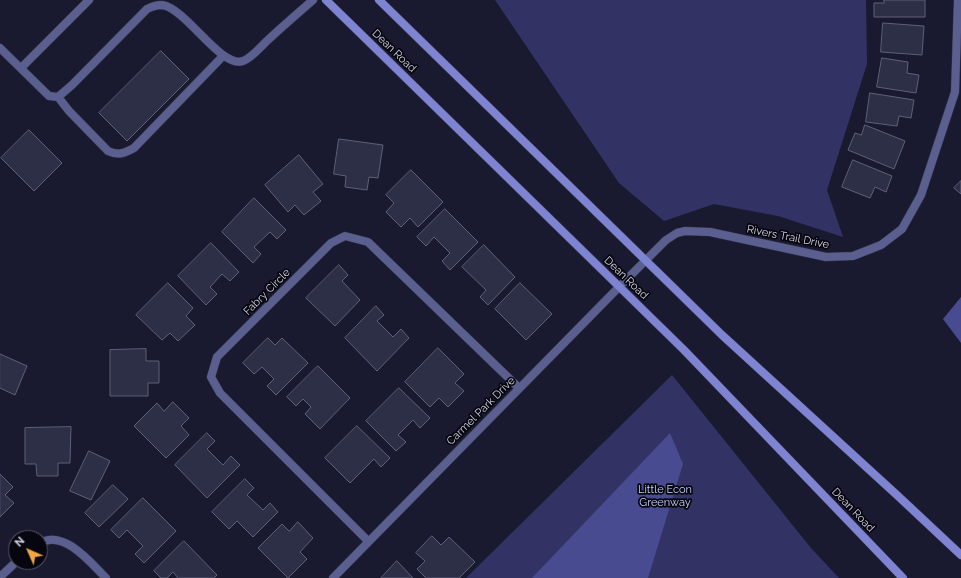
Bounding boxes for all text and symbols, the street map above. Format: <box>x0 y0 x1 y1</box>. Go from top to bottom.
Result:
street label: Dean Road <box>369 27 419 75</box>
street label: Rivers Trail Drive <box>746 223 830 251</box>
street label: Dean Road <box>601 254 651 302</box>
street label: Fabry Circle <box>241 266 293 318</box>
street label: Carmel Park Drive <box>444 374 518 448</box>
park label: Little Econ Greenway <box>638 483 692 509</box>
street label: Dean Road <box>829 485 877 535</box>
north arrow <box>8 530 48 570</box>
text: N <box>12 534 27 549</box>

